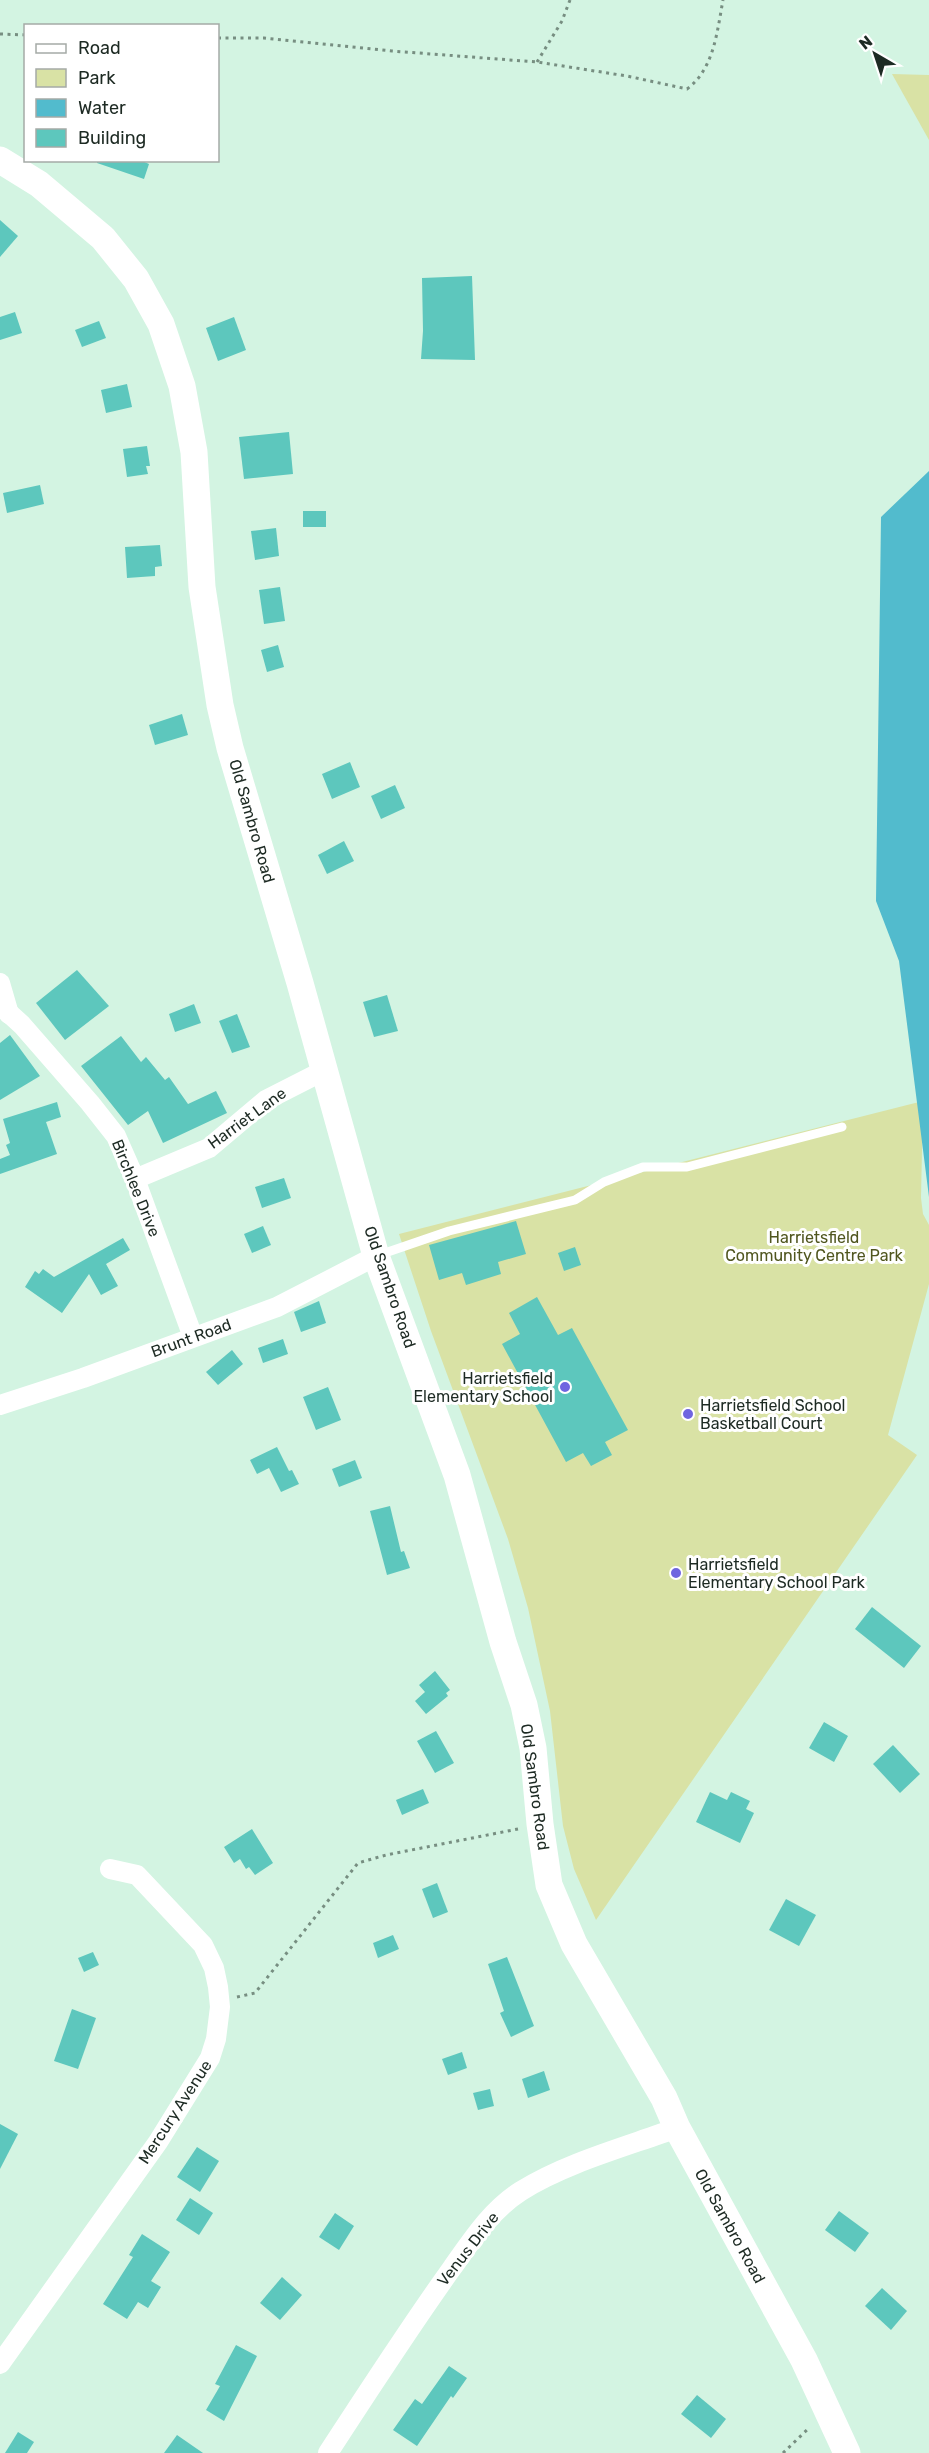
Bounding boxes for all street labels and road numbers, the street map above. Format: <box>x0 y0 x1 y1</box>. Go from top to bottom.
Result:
street label: Old Sambro Road <box>225 757 279 885</box>
street label: Harriet Lane <box>204 1083 290 1153</box>
street label: Birchlee Drive <box>108 1137 164 1239</box>
street label: Old Sambro Road <box>360 1224 420 1350</box>
street label: Brunt Road <box>148 1315 234 1361</box>
street label: Old Sambro Road <box>517 1722 553 1852</box>
street label: Mercury Avenue <box>134 2056 216 2168</box>
street label: Old Sambro Road <box>691 2166 769 2286</box>
street label: Venus Drive <box>433 2208 503 2290</box>

